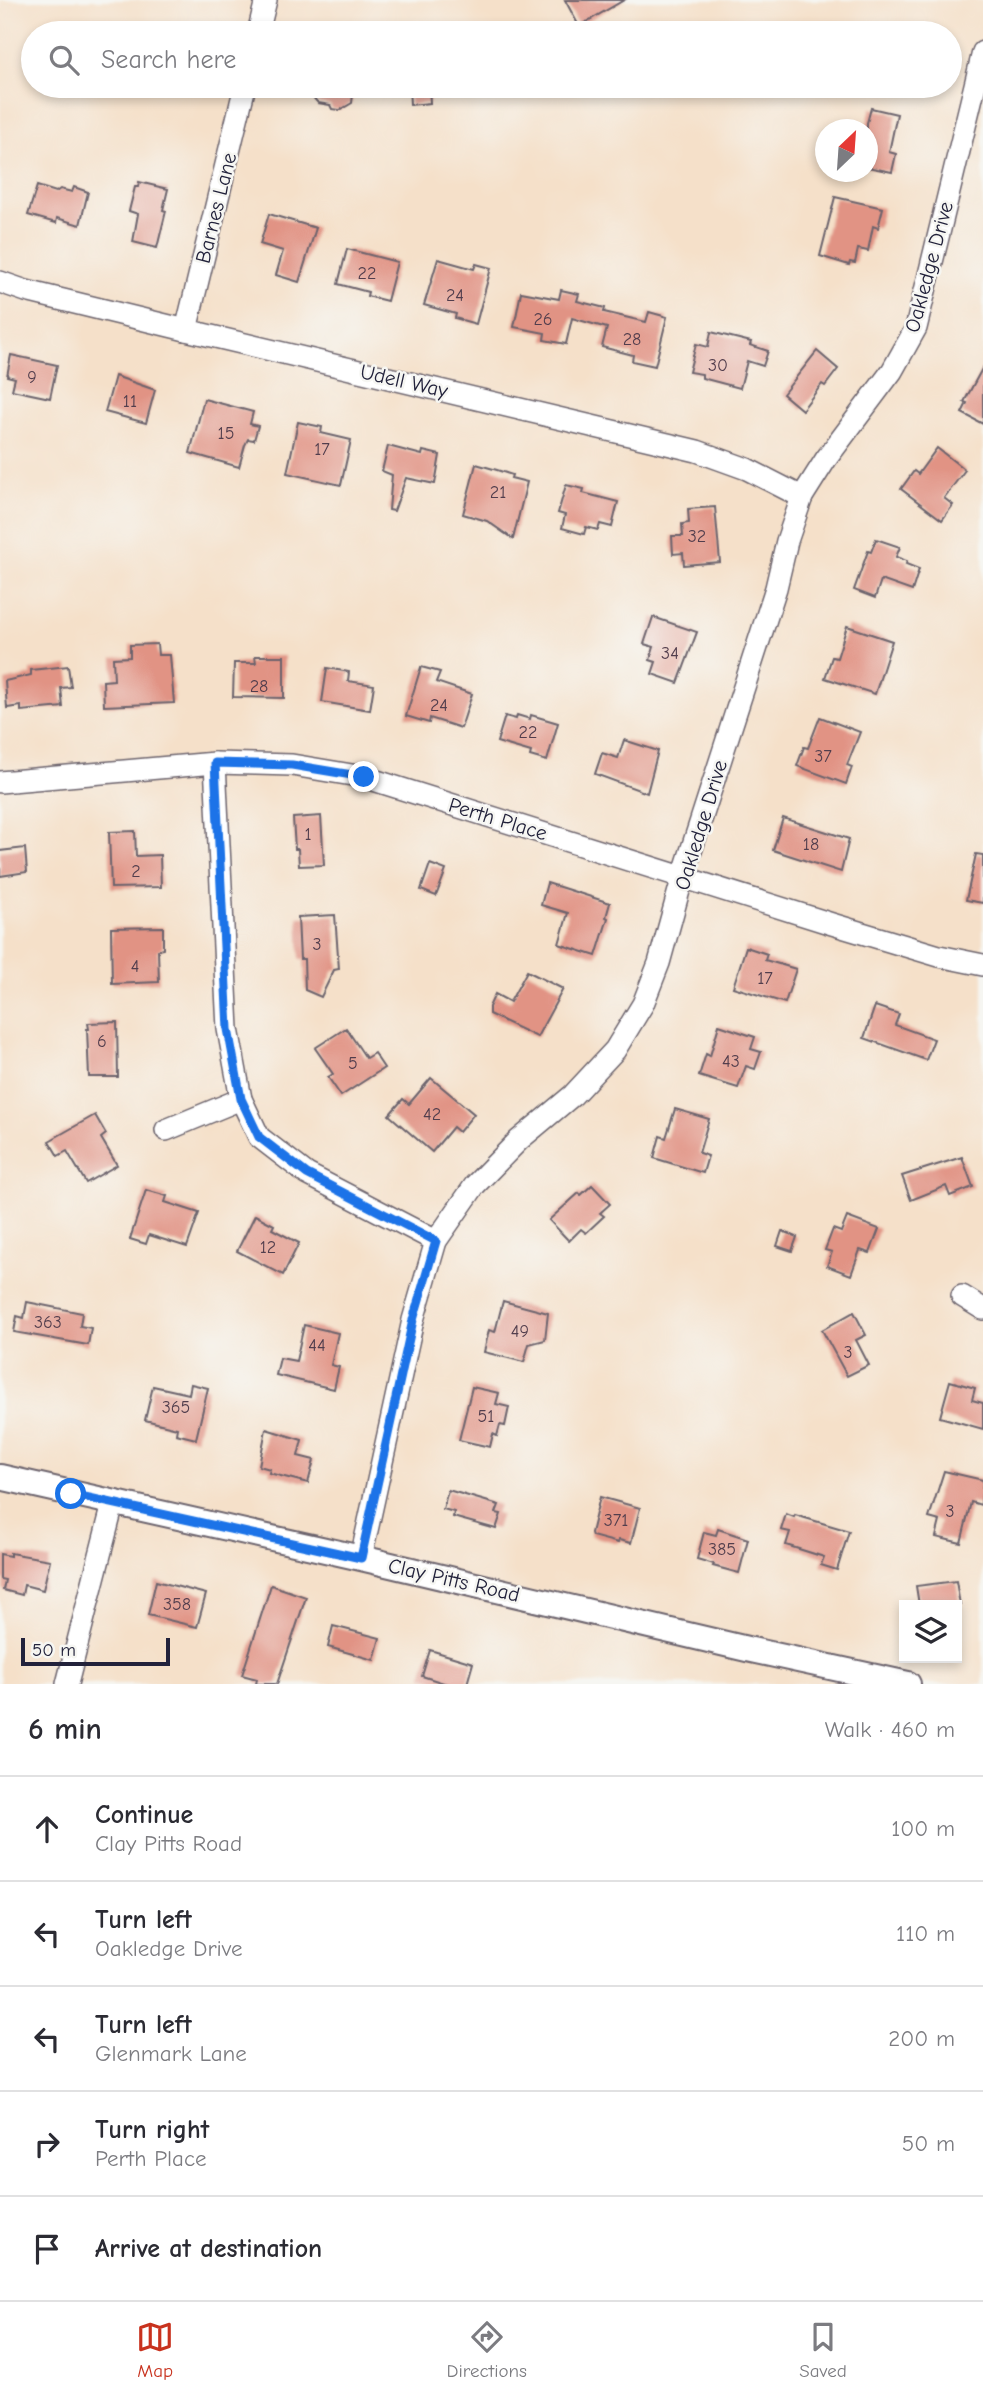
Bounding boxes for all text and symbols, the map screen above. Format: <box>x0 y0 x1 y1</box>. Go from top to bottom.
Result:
search box <box>21 21 962 98</box>
icon: search <box>45 41 83 79</box>
text: Search here <box>101 45 236 75</box>
north arrow <box>815 119 878 182</box>
street label: Barnes Lane <box>191 150 241 266</box>
street label: Oakledge Drive <box>900 199 958 335</box>
house number: 22 <box>358 263 376 284</box>
house number: 24 <box>446 285 464 306</box>
house number: 26 <box>533 309 553 330</box>
house number: 28 <box>623 329 641 350</box>
house number: 30 <box>708 355 728 376</box>
street label: Udell Way <box>358 359 451 403</box>
house number: 9 <box>27 367 37 388</box>
house number: 11 <box>123 391 137 412</box>
house number: 15 <box>218 423 234 444</box>
house number: 17 <box>314 439 330 460</box>
house number: 21 <box>490 482 506 503</box>
house number: 32 <box>688 526 706 547</box>
house number: 34 <box>661 643 679 664</box>
house number: 28 <box>250 676 268 697</box>
house number: 24 <box>430 695 448 716</box>
house number: 22 <box>519 722 537 743</box>
house number: 37 <box>814 746 832 767</box>
street label: Oakledge Drive <box>670 757 732 893</box>
route end <box>348 761 379 792</box>
street label: Perth Place <box>446 793 550 845</box>
house number: 1 <box>304 824 312 845</box>
house number: 18 <box>803 834 819 855</box>
house number: 2 <box>131 861 141 882</box>
house number: 3 <box>312 934 322 955</box>
house number: 4 <box>131 956 139 977</box>
house number: 17 <box>757 968 773 989</box>
house number: 6 <box>97 1031 107 1052</box>
house number: 43 <box>722 1051 740 1072</box>
house number: 5 <box>348 1053 358 1074</box>
house number: 42 <box>423 1104 441 1125</box>
house number: 12 <box>260 1237 276 1258</box>
house number: 363 <box>34 1312 62 1333</box>
house number: 49 <box>511 1321 529 1342</box>
house number: 44 <box>308 1335 326 1356</box>
house number: 3 <box>843 1342 853 1363</box>
house number: 365 <box>162 1397 190 1418</box>
house number: 51 <box>478 1406 494 1427</box>
route start <box>55 1478 86 1509</box>
house number: 3 <box>945 1501 955 1522</box>
house number: 371 <box>604 1510 628 1531</box>
house number: 385 <box>708 1539 736 1560</box>
street label: Clay Pitts Road <box>386 1553 522 1607</box>
house number: 358 <box>163 1594 191 1615</box>
map controls <box>899 1600 962 1663</box>
button: layers <box>899 1600 962 1663</box>
scale bar <box>21 1635 170 1667</box>
text: 50 m <box>32 1639 76 1661</box>
text: 6 min <box>28 1712 102 1747</box>
text: Walk · 460 m <box>825 1716 955 1743</box>
text: Continue <box>95 1800 193 1830</box>
icon: ahead <box>28 1810 66 1848</box>
text: 100 m <box>891 1815 955 1842</box>
text: Clay Pitts Road <box>95 1830 242 1857</box>
text: Turn left <box>95 1905 192 1935</box>
icon: left <box>28 1915 66 1953</box>
text: 110 m <box>896 1920 955 1947</box>
text: Oakledge Drive <box>95 1935 242 1962</box>
text: Turn left <box>95 2010 192 2040</box>
icon: left <box>28 2020 66 2058</box>
text: 200 m <box>888 2025 955 2052</box>
text: Glenmark Lane <box>95 2040 247 2067</box>
text: Turn right <box>95 2115 209 2145</box>
icon: right <box>28 2125 66 2163</box>
text: 50 m <box>902 2130 955 2157</box>
text: Perth Place <box>95 2145 207 2172</box>
icon: arrive <box>28 2230 66 2268</box>
text: Arrive at destination <box>95 2234 322 2264</box>
tab: Map <box>136 2318 174 2382</box>
tab: Directions <box>447 2318 527 2382</box>
tab: Saved <box>799 2318 847 2382</box>

